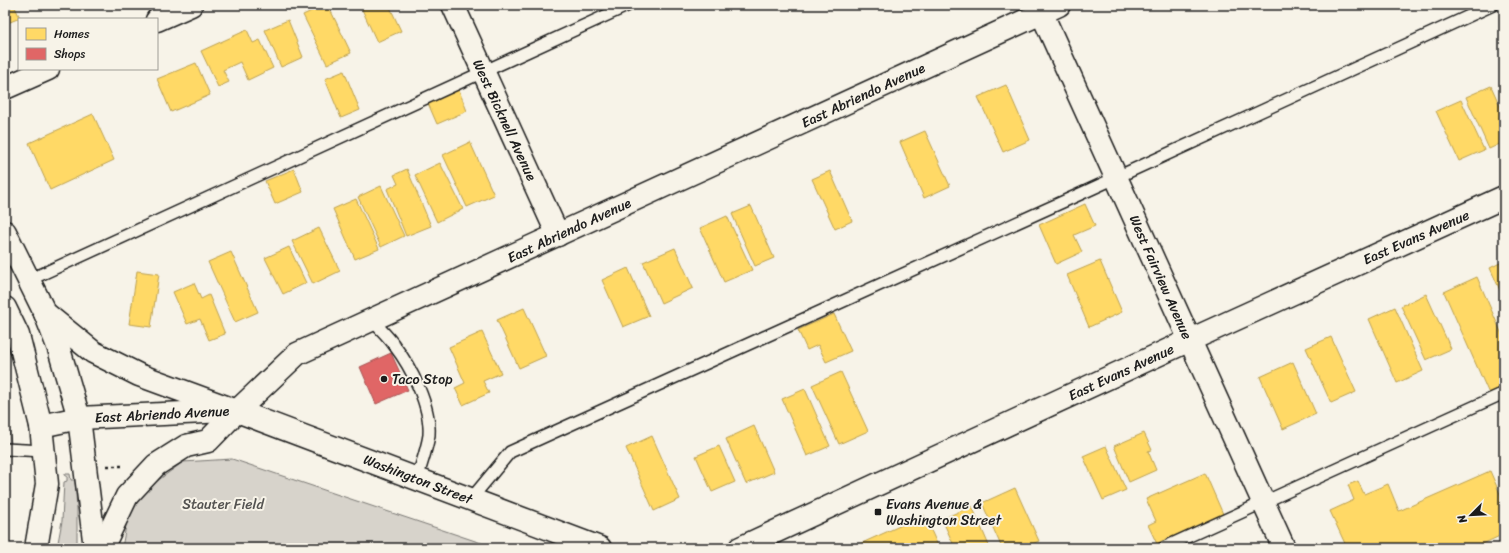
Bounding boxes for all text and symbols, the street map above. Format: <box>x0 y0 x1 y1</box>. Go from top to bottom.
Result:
legend <box>18 18 158 70</box>
text: Homes <box>54 23 90 45</box>
text: Shops <box>54 43 85 65</box>
street label: West Bicknell Avenue <box>465 55 544 186</box>
street label: East Abriendo Avenue <box>797 56 930 135</box>
street label: East Abriendo Avenue <box>503 191 636 270</box>
street label: East Evans Avenue <box>1359 203 1474 272</box>
street label: West Fairview Avenue <box>1122 211 1199 344</box>
street label: East Evans Avenue <box>1064 337 1178 408</box>
place label: Taco Stop <box>392 367 453 392</box>
marker: Taco Stop <box>379 374 389 384</box>
street label: East Abriendo Avenue <box>94 398 230 431</box>
street label: Washington Street <box>360 447 477 512</box>
park label: Stauter Field <box>182 492 265 517</box>
place label: Evans Avenue & Washington Street <box>886 492 1002 533</box>
north arrow <box>1451 495 1491 535</box>
marker: Evans Avenue & Washington Street <box>873 507 883 517</box>
text: N <box>1452 511 1473 527</box>

